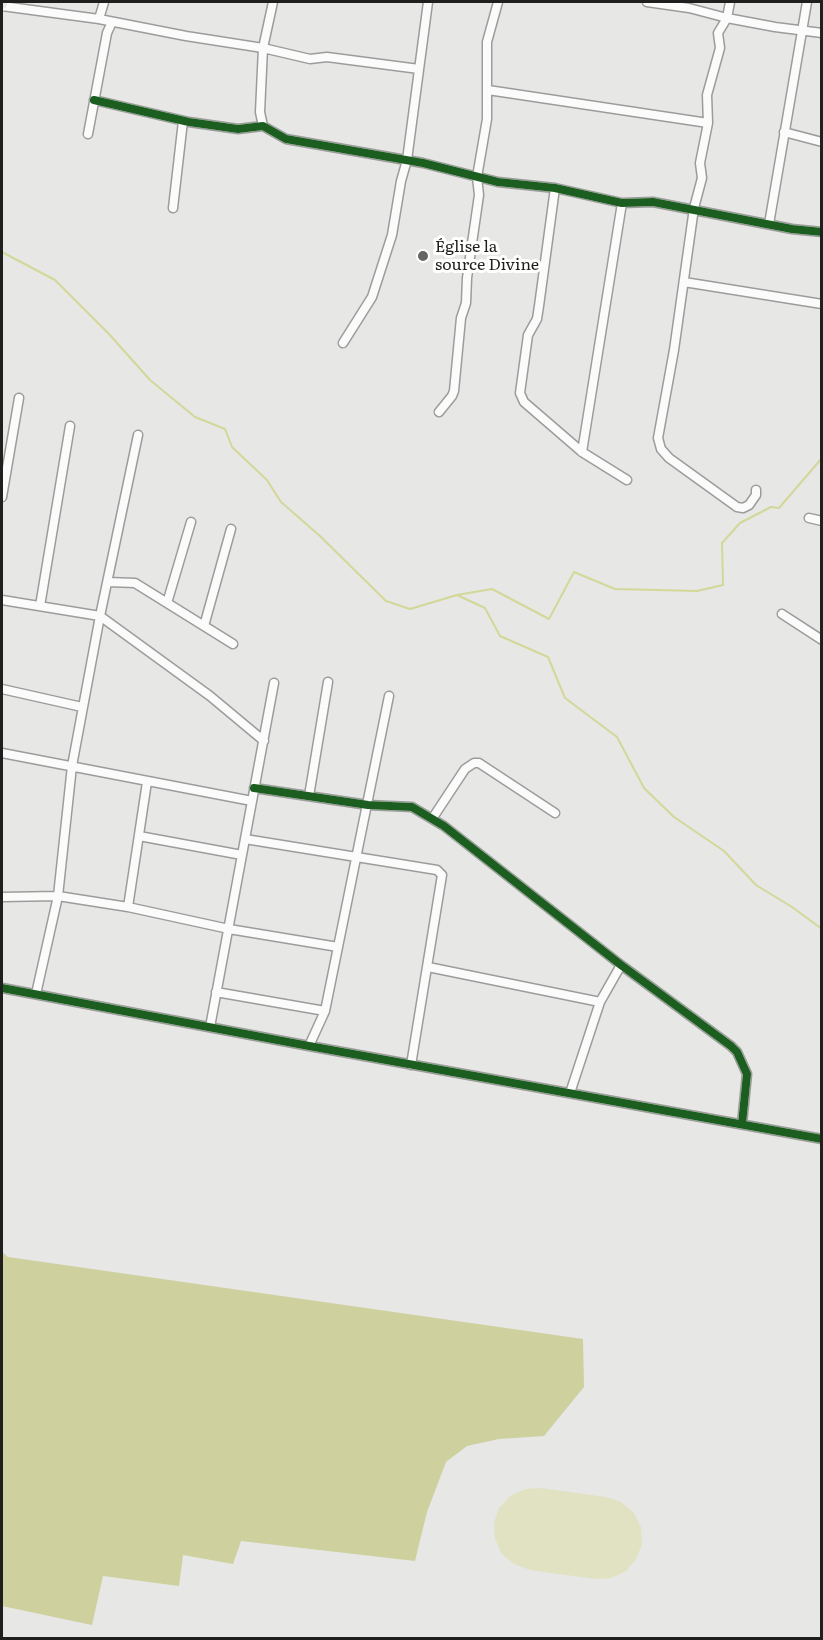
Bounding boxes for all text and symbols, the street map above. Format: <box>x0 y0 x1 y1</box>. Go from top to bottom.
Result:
place label: Église la source Divine <box>435 237 539 275</box>
marker: Église la source Divine <box>416 249 430 263</box>

